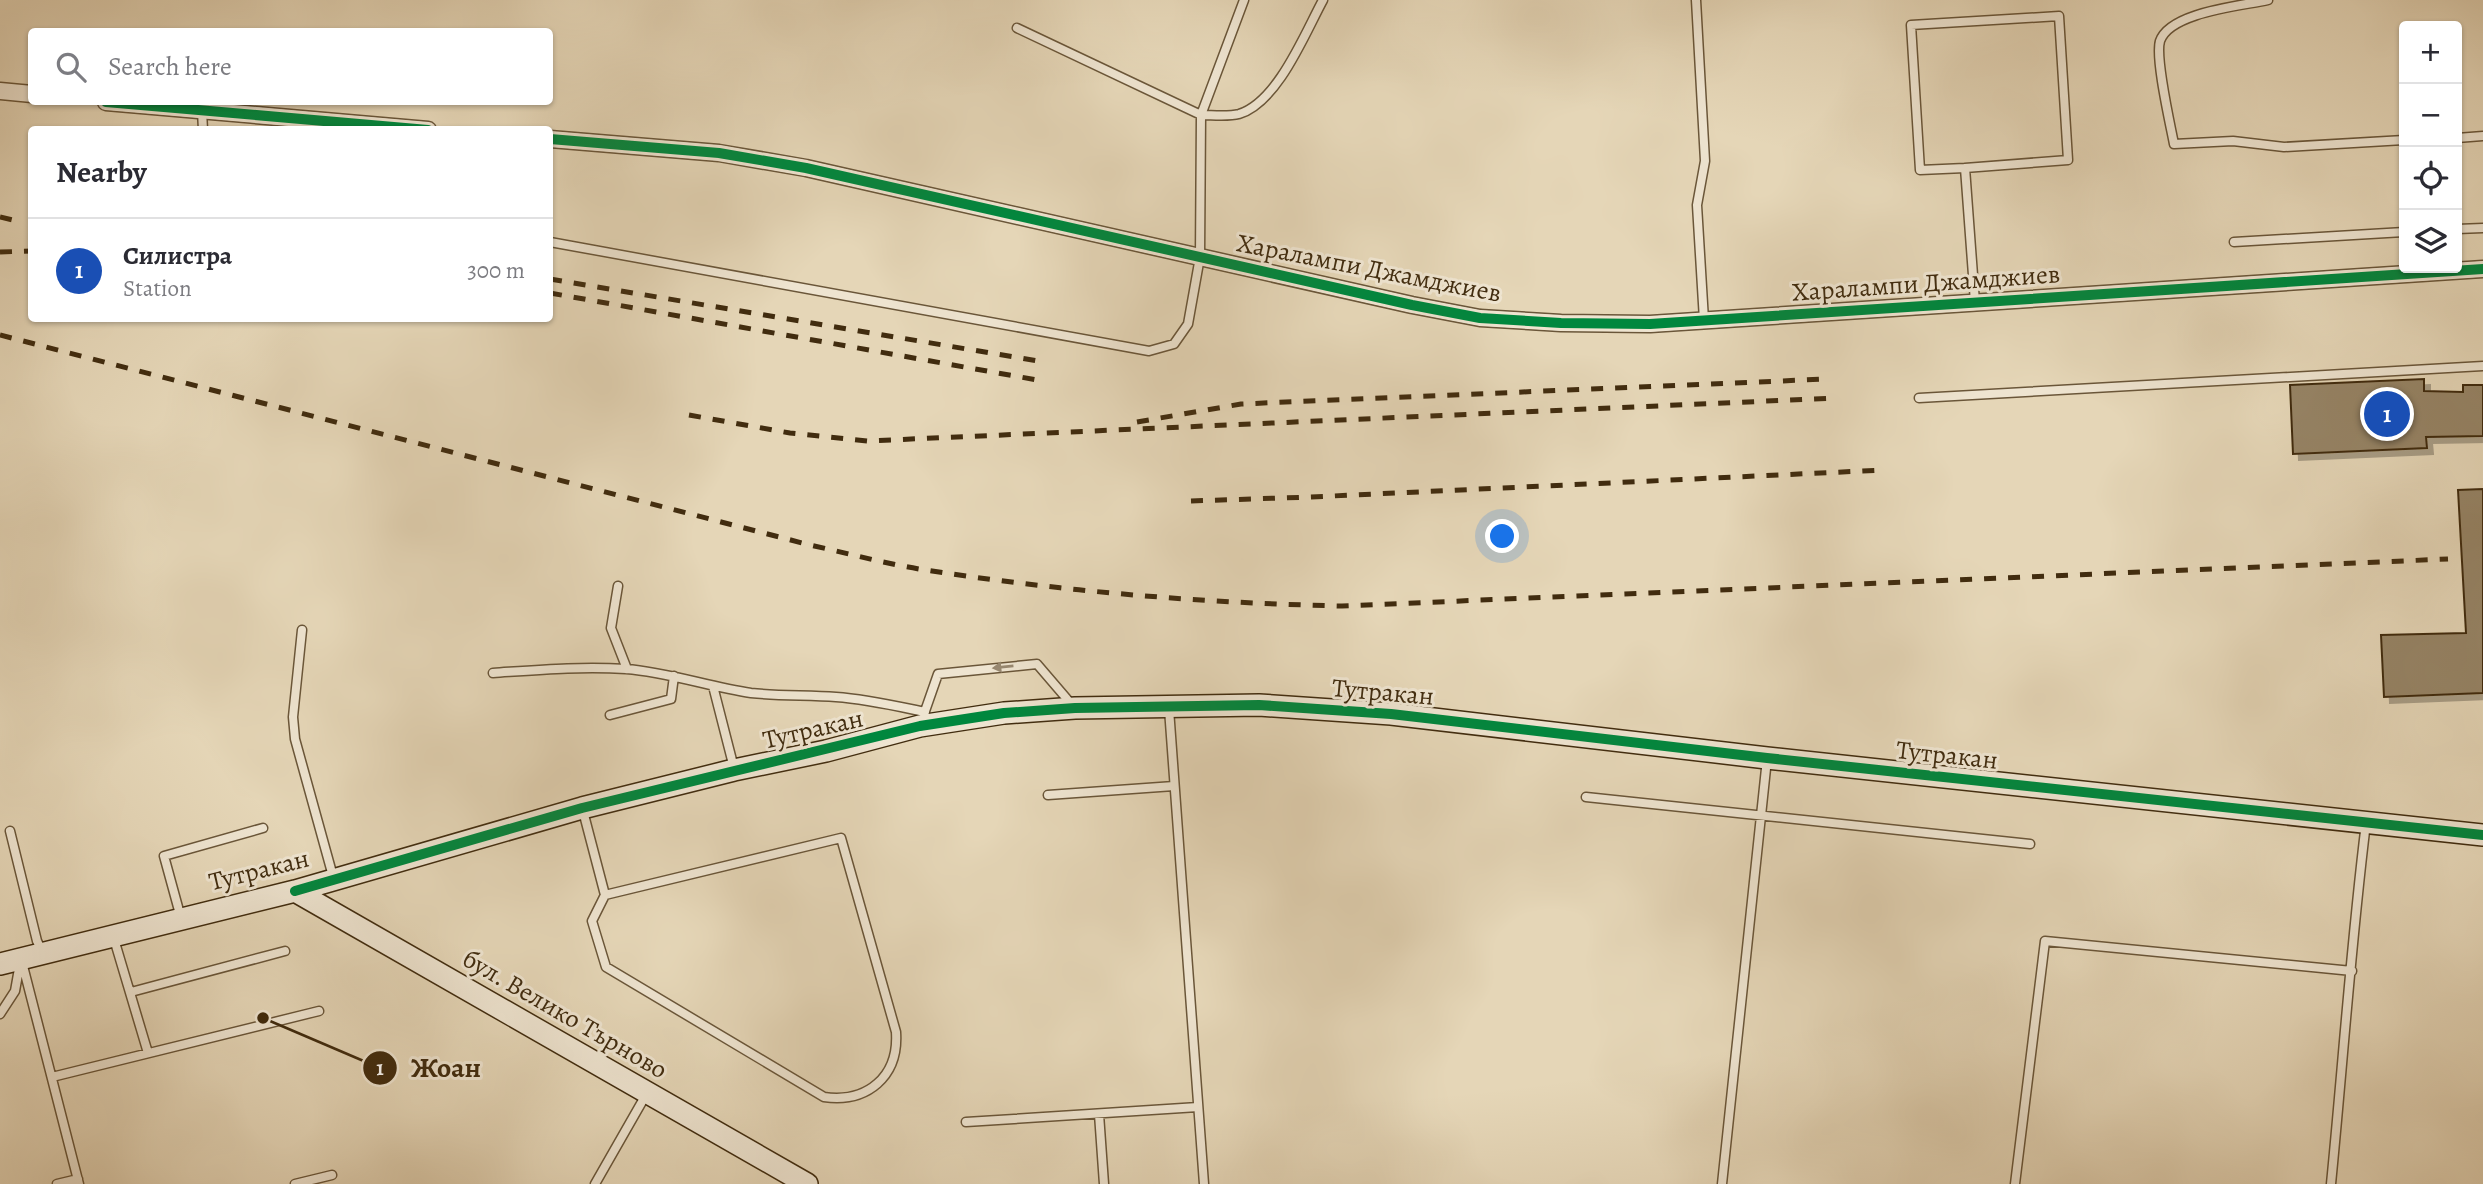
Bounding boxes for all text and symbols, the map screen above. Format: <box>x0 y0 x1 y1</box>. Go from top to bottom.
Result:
map controls <box>2399 21 2462 273</box>
button: + <box>2399 21 2462 84</box>
search box <box>28 28 553 105</box>
icon: search <box>52 48 90 86</box>
text: Search here <box>108 49 232 84</box>
button: − <box>2399 84 2462 147</box>
button: locate <box>2399 147 2462 210</box>
text: Nearby <box>56 152 147 192</box>
button: layers <box>2399 210 2462 273</box>
street label: Харалампи Джамджиев <box>1234 225 1504 311</box>
text: Силистра <box>123 238 232 273</box>
text: 1 <box>75 255 83 286</box>
text: 300 m <box>467 255 525 286</box>
street label: Харалампи Джамджиев <box>1791 256 2061 310</box>
text: Station <box>123 273 192 304</box>
pin: 1 <box>2364 388 2410 440</box>
your location <box>1485 519 1519 553</box>
one-way arrow <box>992 662 1014 673</box>
street label: Тутракан <box>1331 670 1435 714</box>
street label: Тутракан <box>759 700 867 758</box>
street label: Тутракан <box>1894 732 2000 778</box>
street label: Тутракан <box>205 841 313 899</box>
street label: бул. Велико Търново <box>456 941 674 1087</box>
callout: Жоан <box>362 1043 495 1092</box>
text: Жоан <box>411 1049 481 1087</box>
text: 1 <box>376 1054 384 1082</box>

